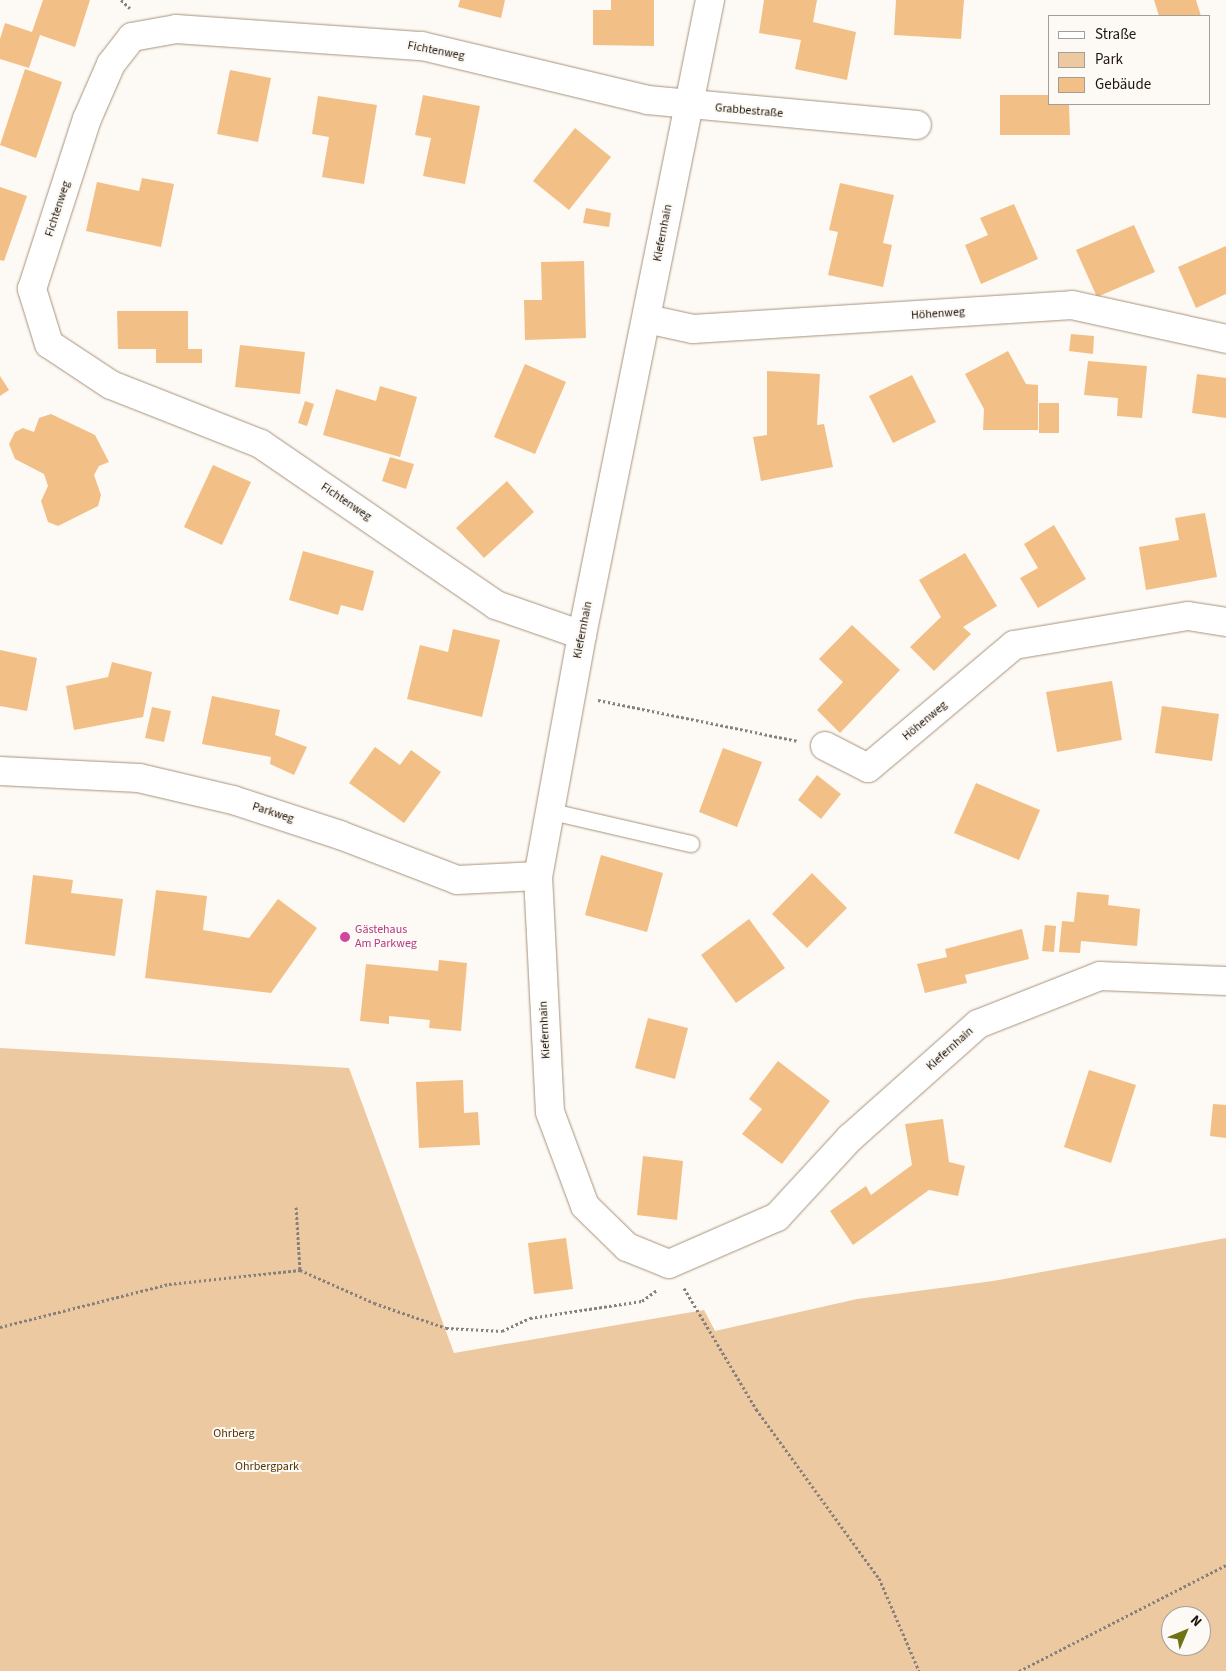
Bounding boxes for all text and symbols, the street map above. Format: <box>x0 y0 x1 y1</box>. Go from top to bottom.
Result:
legend <box>1048 15 1211 105</box>
text: Straße <box>1095 24 1136 45</box>
street label: Fichtenweg <box>406 38 466 64</box>
text: Park <box>1095 49 1123 70</box>
text: Gebäude <box>1095 74 1151 95</box>
street label: Grabbestraße <box>714 101 784 121</box>
street label: Fichtenweg <box>42 179 74 239</box>
street label: Kiefernhain <box>650 203 676 263</box>
street label: Höhenweg <box>911 305 965 323</box>
street label: Fichtenweg <box>318 480 374 524</box>
street label: Kiefernhain <box>570 600 596 660</box>
street label: Höhenweg <box>900 698 950 744</box>
street label: Parkweg <box>250 800 296 826</box>
place label: Gästehaus Am Parkweg <box>355 923 417 951</box>
marker: Gästehaus Am Parkweg <box>339 931 351 943</box>
street label: Kiefernhain <box>536 1001 554 1059</box>
street label: Kiefernhain <box>924 1024 976 1074</box>
park label: Ohrberg <box>213 1427 255 1441</box>
park label: Ohrbergpark <box>235 1460 299 1474</box>
north arrow <box>1161 1606 1211 1656</box>
text: N <box>1186 1611 1206 1631</box>

